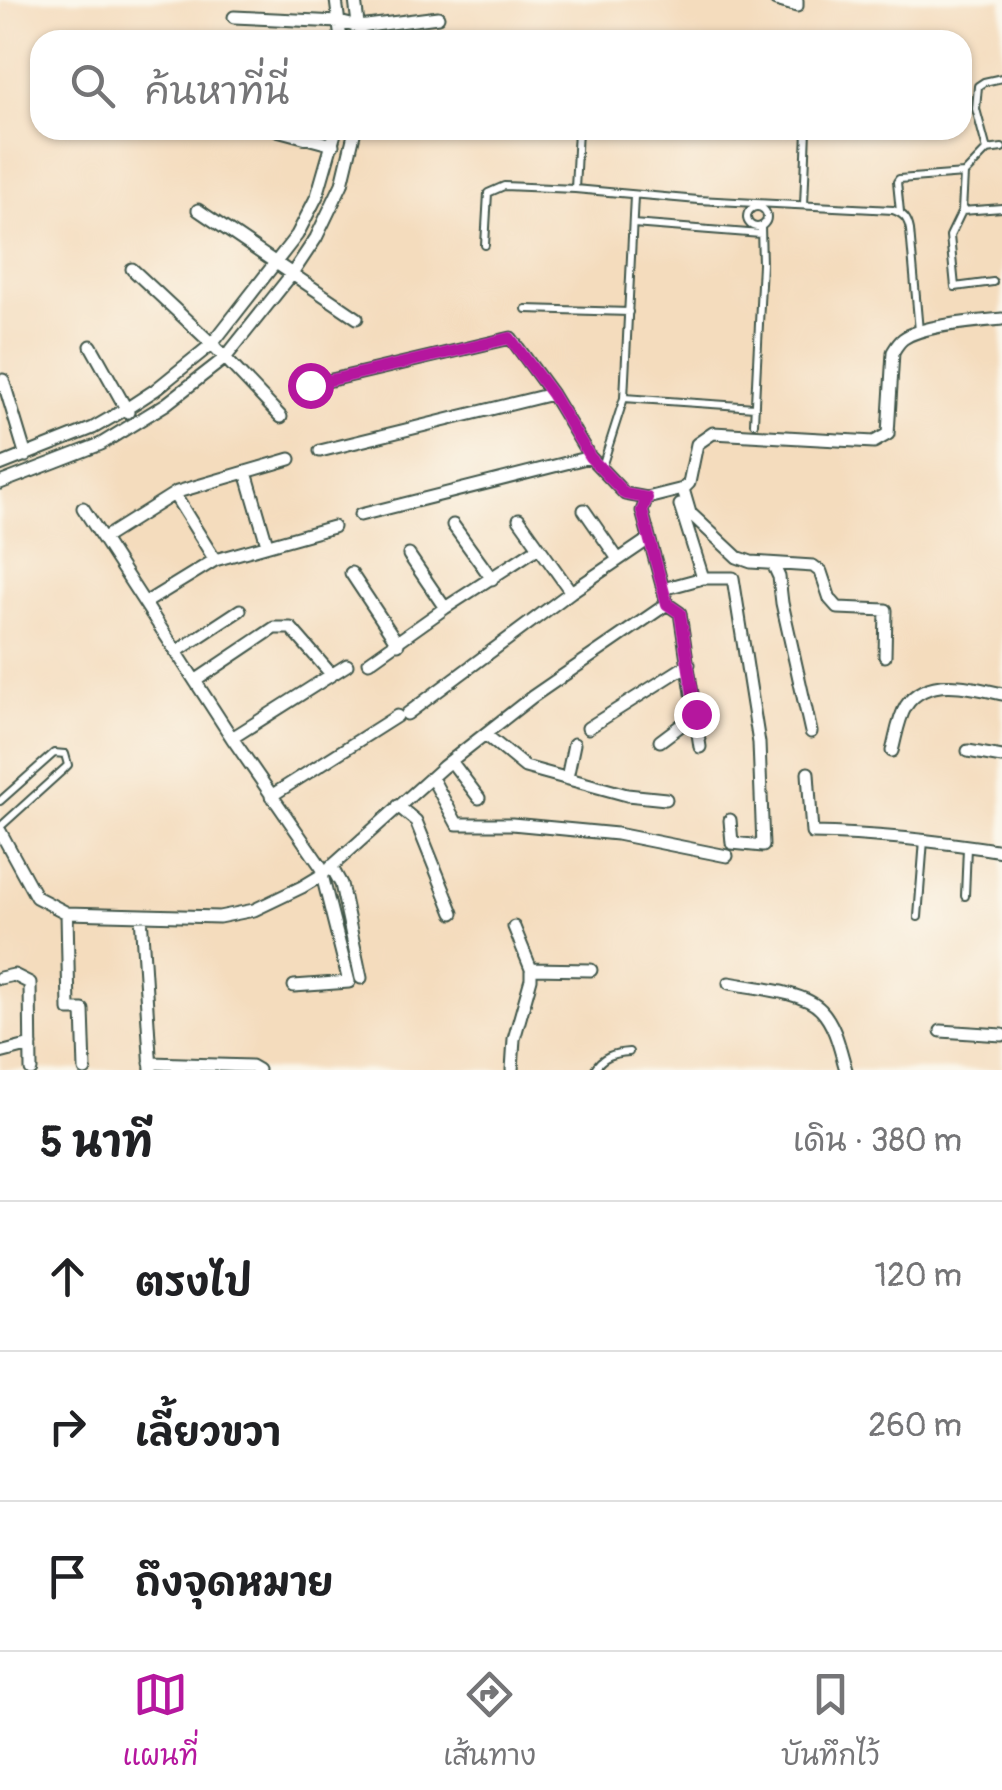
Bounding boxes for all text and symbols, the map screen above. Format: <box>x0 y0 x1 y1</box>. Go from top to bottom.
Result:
search box <box>30 30 972 140</box>
icon: search <box>65 58 120 113</box>
text: ค้นหาที่นี่ <box>145 68 289 116</box>
route start <box>288 363 334 409</box>
route end <box>674 692 720 738</box>
text: 5 นาที <box>40 1117 153 1169</box>
text: เดิน · 380 m <box>793 1121 962 1161</box>
icon: ahead <box>40 1249 95 1304</box>
text: 120 m <box>874 1256 962 1296</box>
text: ตรงไป <box>135 1259 252 1307</box>
icon: right <box>40 1399 95 1454</box>
text: 260 m <box>868 1406 962 1446</box>
text: เลี้ยวขวา <box>135 1409 281 1457</box>
icon: arrive <box>40 1549 95 1604</box>
text: ถึงจุดหมาย <box>135 1559 333 1607</box>
tab: แผนที่ <box>123 1667 198 1776</box>
tab: เส้นทาง <box>443 1667 536 1776</box>
tab: บันทึกไว้ <box>781 1667 879 1776</box>

